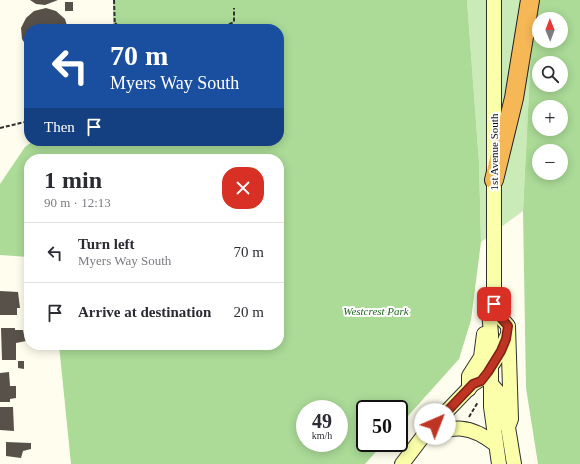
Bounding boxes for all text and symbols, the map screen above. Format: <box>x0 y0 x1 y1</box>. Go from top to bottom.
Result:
north arrow <box>532 12 568 48</box>
map controls <box>532 12 568 180</box>
icon: left <box>44 40 96 92</box>
text: 70 m <box>110 40 168 71</box>
button: search <box>532 56 568 92</box>
text: Myers Way South <box>110 73 239 93</box>
button: + <box>532 100 568 136</box>
street label: 1st Avenue South <box>488 113 500 190</box>
icon: arrive <box>83 116 105 138</box>
text: Then <box>44 119 75 135</box>
button: − <box>532 144 568 180</box>
text: 1 min <box>44 167 102 193</box>
button: close <box>222 167 264 209</box>
text: 90 m · 12:13 <box>44 195 111 210</box>
text: Turn left <box>78 236 135 252</box>
icon: left <box>44 242 66 264</box>
text: 70 m <box>234 244 264 260</box>
text: Myers Way South <box>78 253 171 268</box>
pin <box>477 287 511 321</box>
icon: arrive <box>483 293 505 315</box>
icon: arrive <box>44 302 66 324</box>
text: Arrive at destination <box>78 304 211 320</box>
text: 20 m <box>234 304 264 320</box>
park label: Westcrest Park <box>343 305 410 317</box>
speed limit sign: 50 <box>356 400 408 452</box>
position arrow <box>414 403 456 445</box>
text: 49 <box>312 410 332 432</box>
text: km/h <box>312 430 332 441</box>

